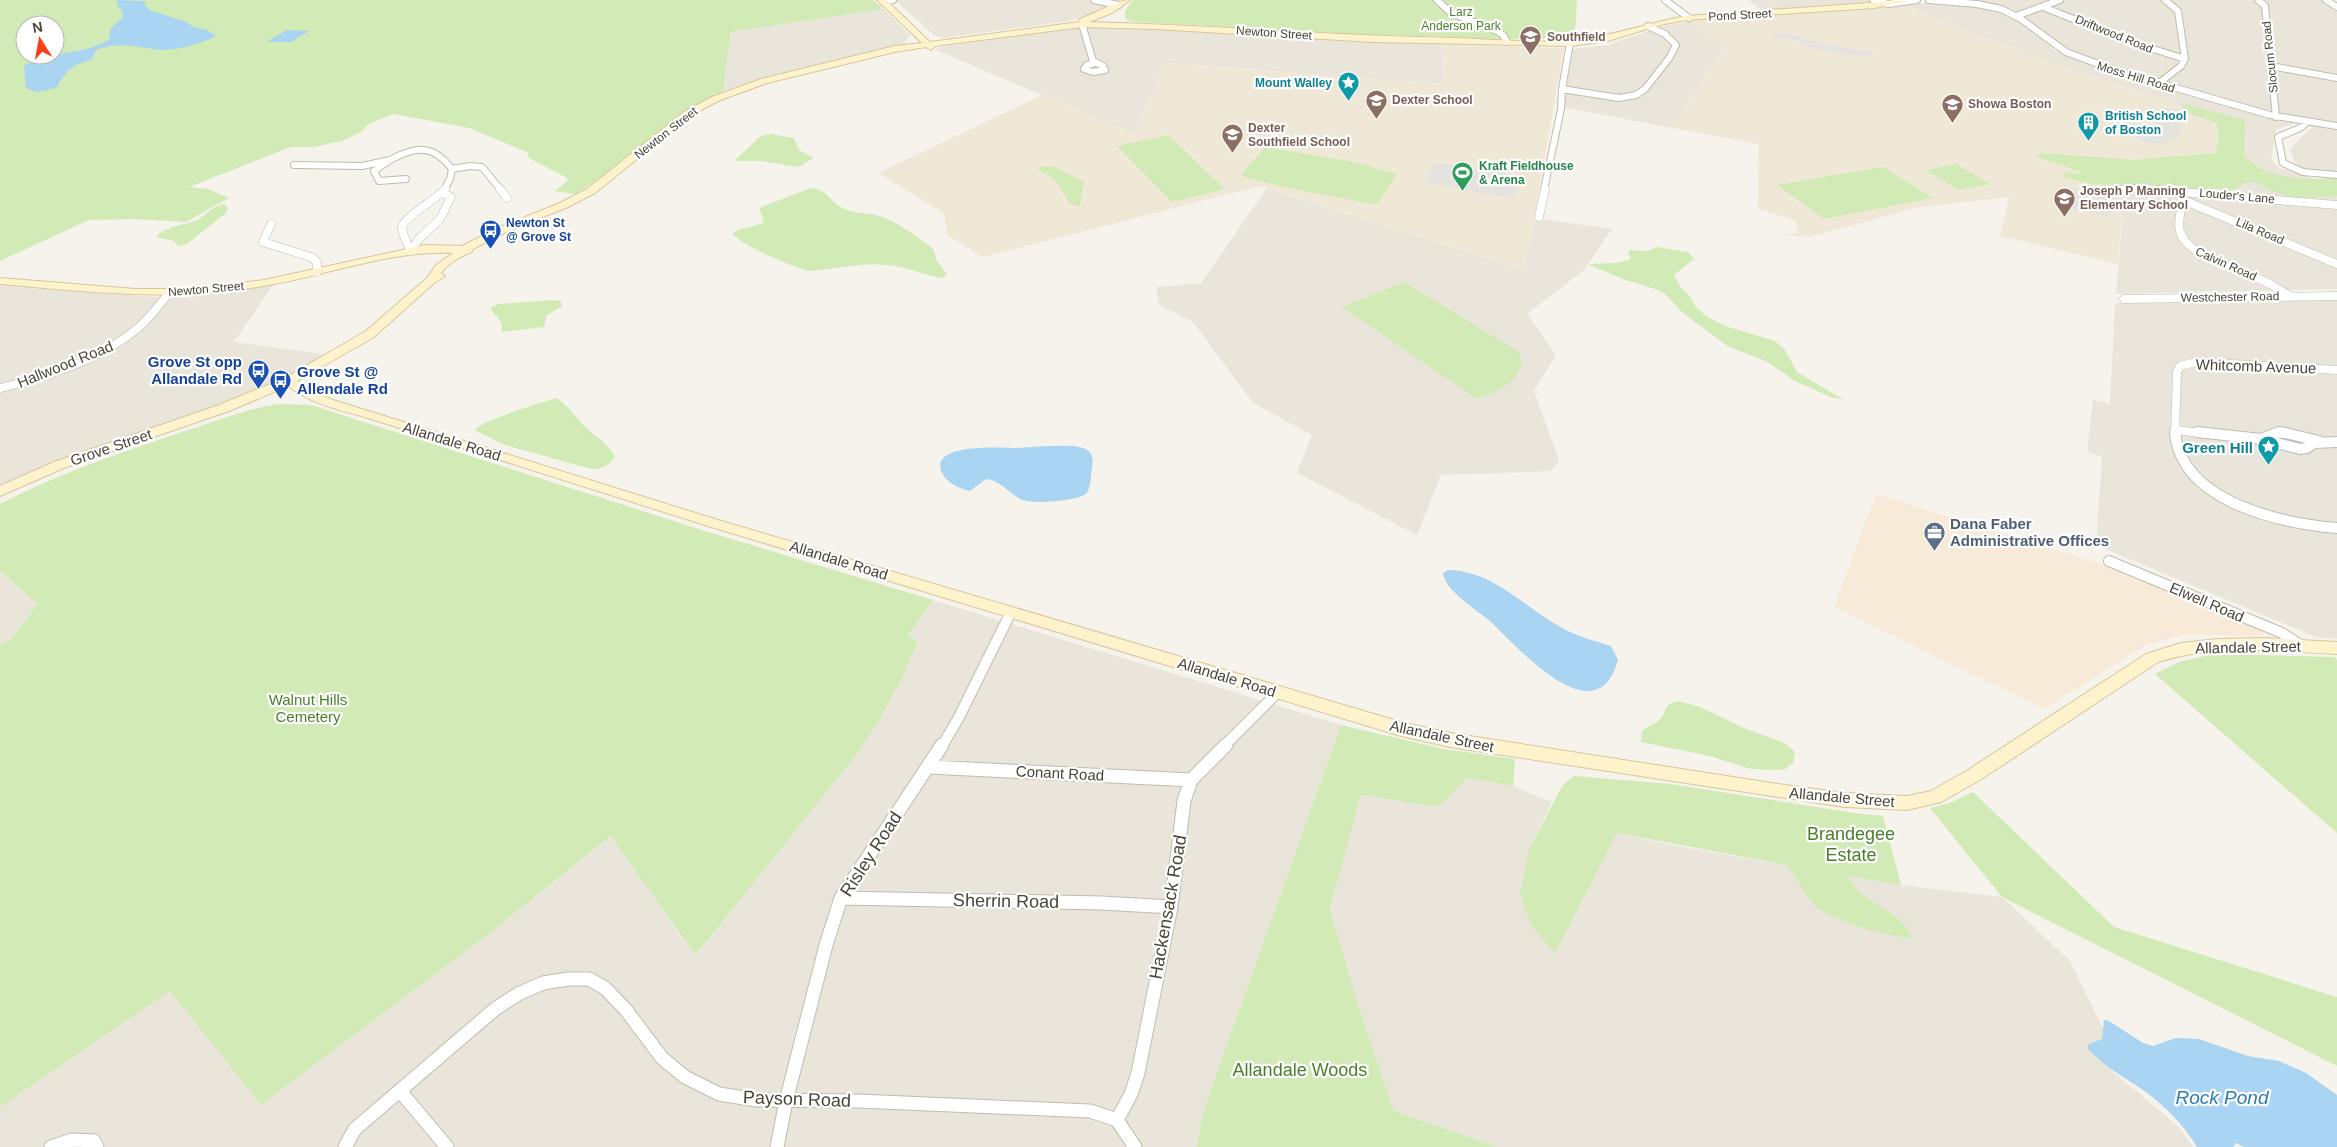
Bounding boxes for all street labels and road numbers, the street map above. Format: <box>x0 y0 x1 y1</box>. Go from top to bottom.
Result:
street label: Pond Street <box>1708 6 1773 24</box>
street label: Driftwood Road <box>2073 12 2155 56</box>
street label: Slocum Road <box>2259 20 2281 94</box>
street label: Newton Street <box>1236 23 1313 43</box>
street label: Moss Hill Road <box>2095 59 2177 95</box>
street label: Newton Street <box>632 104 701 162</box>
street label: Louder's Lane <box>2199 186 2276 206</box>
street label: Lila Road <box>2234 215 2286 247</box>
street label: Calvin Road <box>2193 244 2259 284</box>
street label: Newton Street <box>168 279 245 299</box>
street label: Westchester Road <box>2181 289 2279 305</box>
street label: Hallwood Road <box>15 337 115 391</box>
street label: Whitcomb Avenue <box>2195 355 2317 377</box>
street label: Allandale Road <box>401 418 503 464</box>
street label: Grove Street <box>68 425 155 469</box>
street label: Allandale Road <box>788 537 890 583</box>
street label: Elwell Road <box>2167 579 2247 625</box>
street label: Allandale Street <box>2195 638 2302 656</box>
street label: Allandale Road <box>1176 654 1278 700</box>
street label: Allandale Street <box>1388 717 1496 755</box>
street label: Conant Road <box>1015 762 1105 784</box>
street label: Allandale Street <box>1789 784 1896 810</box>
street label: Risley Road <box>836 808 906 900</box>
street label: Hackensack Road <box>1145 833 1191 981</box>
street label: Sherrin Road <box>953 890 1059 912</box>
street label: Payson Road <box>743 1087 851 1111</box>

